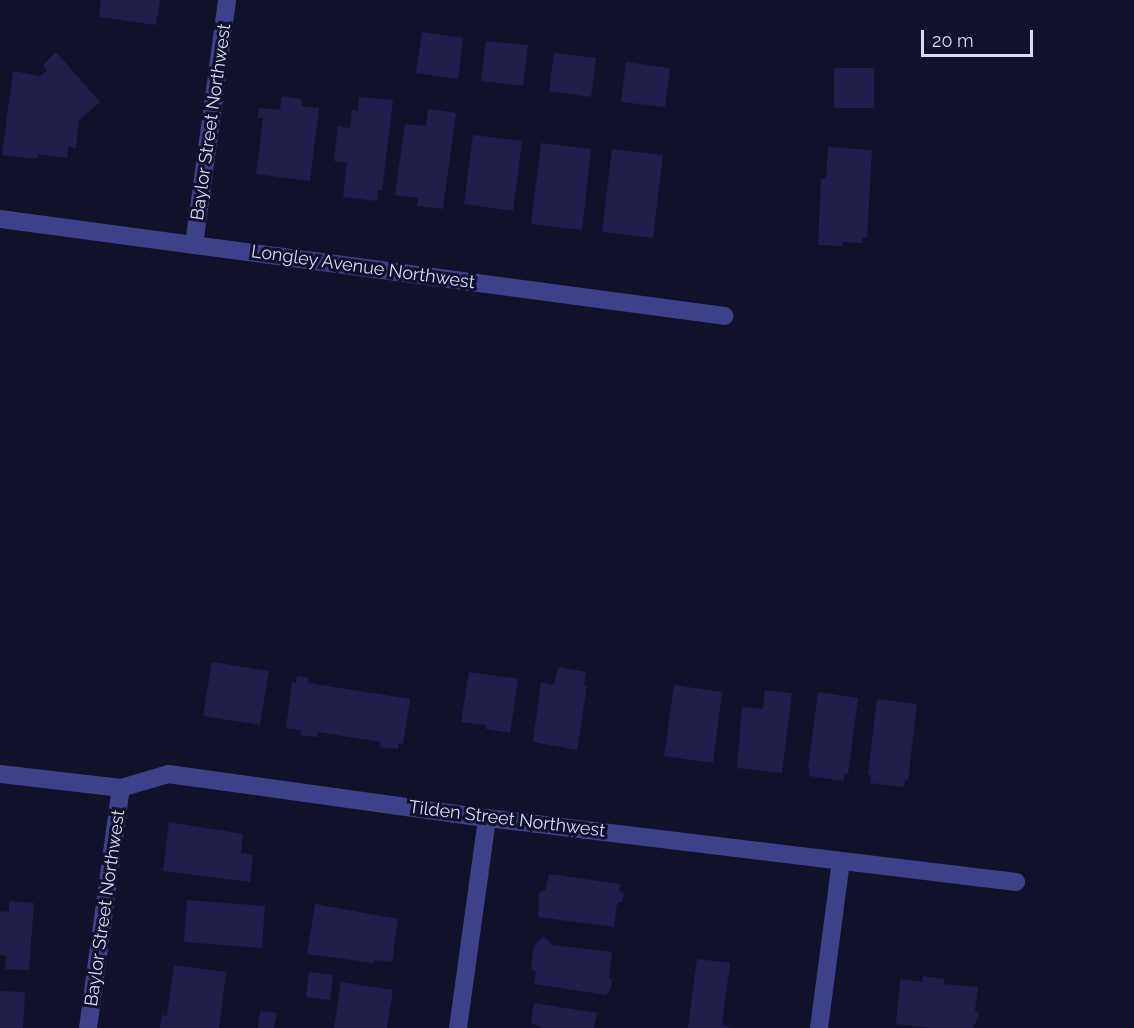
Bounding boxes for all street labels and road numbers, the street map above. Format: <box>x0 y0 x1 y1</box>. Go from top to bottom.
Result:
street label: Baylor Street Northwest <box>186 22 236 222</box>
street label: Longley Avenue Northwest <box>249 241 477 293</box>
street label: Tilden Street Northwest <box>408 796 606 842</box>
street label: Baylor Street Northwest <box>80 808 130 1008</box>

